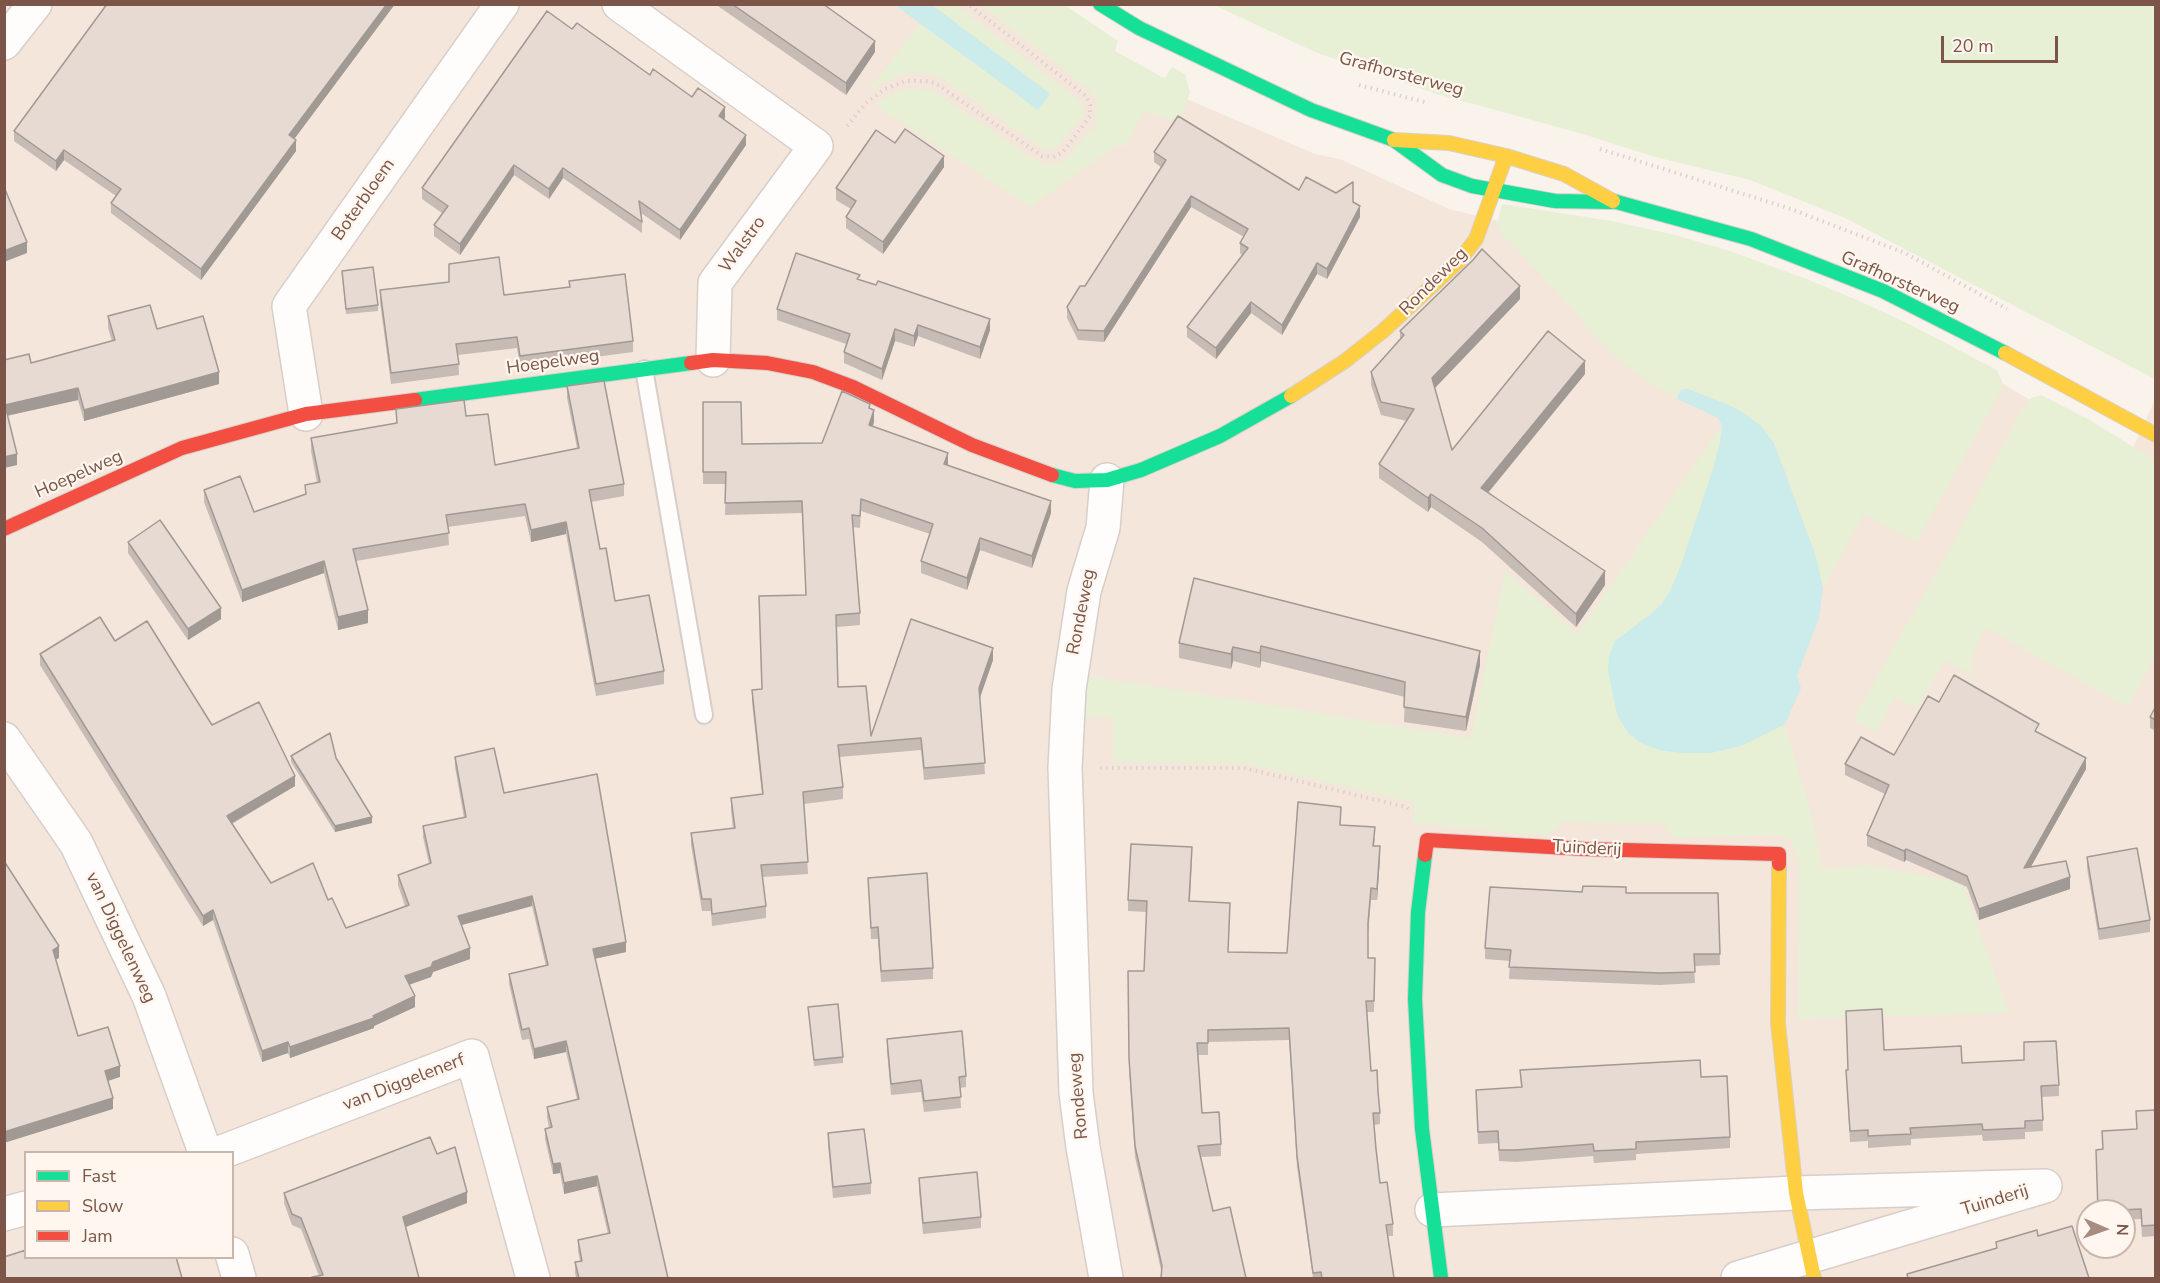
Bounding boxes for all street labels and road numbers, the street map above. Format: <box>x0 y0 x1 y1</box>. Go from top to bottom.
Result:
street label: Grafhorsterweg <box>1336 48 1466 102</box>
street label: Boterbloem <box>328 155 400 245</box>
street label: Walstro <box>715 212 771 278</box>
street label: Rondeweg <box>1396 244 1472 320</box>
street label: Grafhorsterweg <box>1837 247 1963 319</box>
street label: Hoepelweg <box>505 346 601 380</box>
street label: Hoepelweg <box>32 446 126 504</box>
street label: Rondeweg <box>1063 567 1101 657</box>
street label: Tuinderij <box>1552 836 1622 862</box>
street label: van Diggelenweg <box>80 869 160 1007</box>
street label: van Diggelenerf <box>340 1050 468 1116</box>
street label: Rondeweg <box>1064 1052 1094 1140</box>
street label: Tuinderij <box>1959 1181 2031 1221</box>

